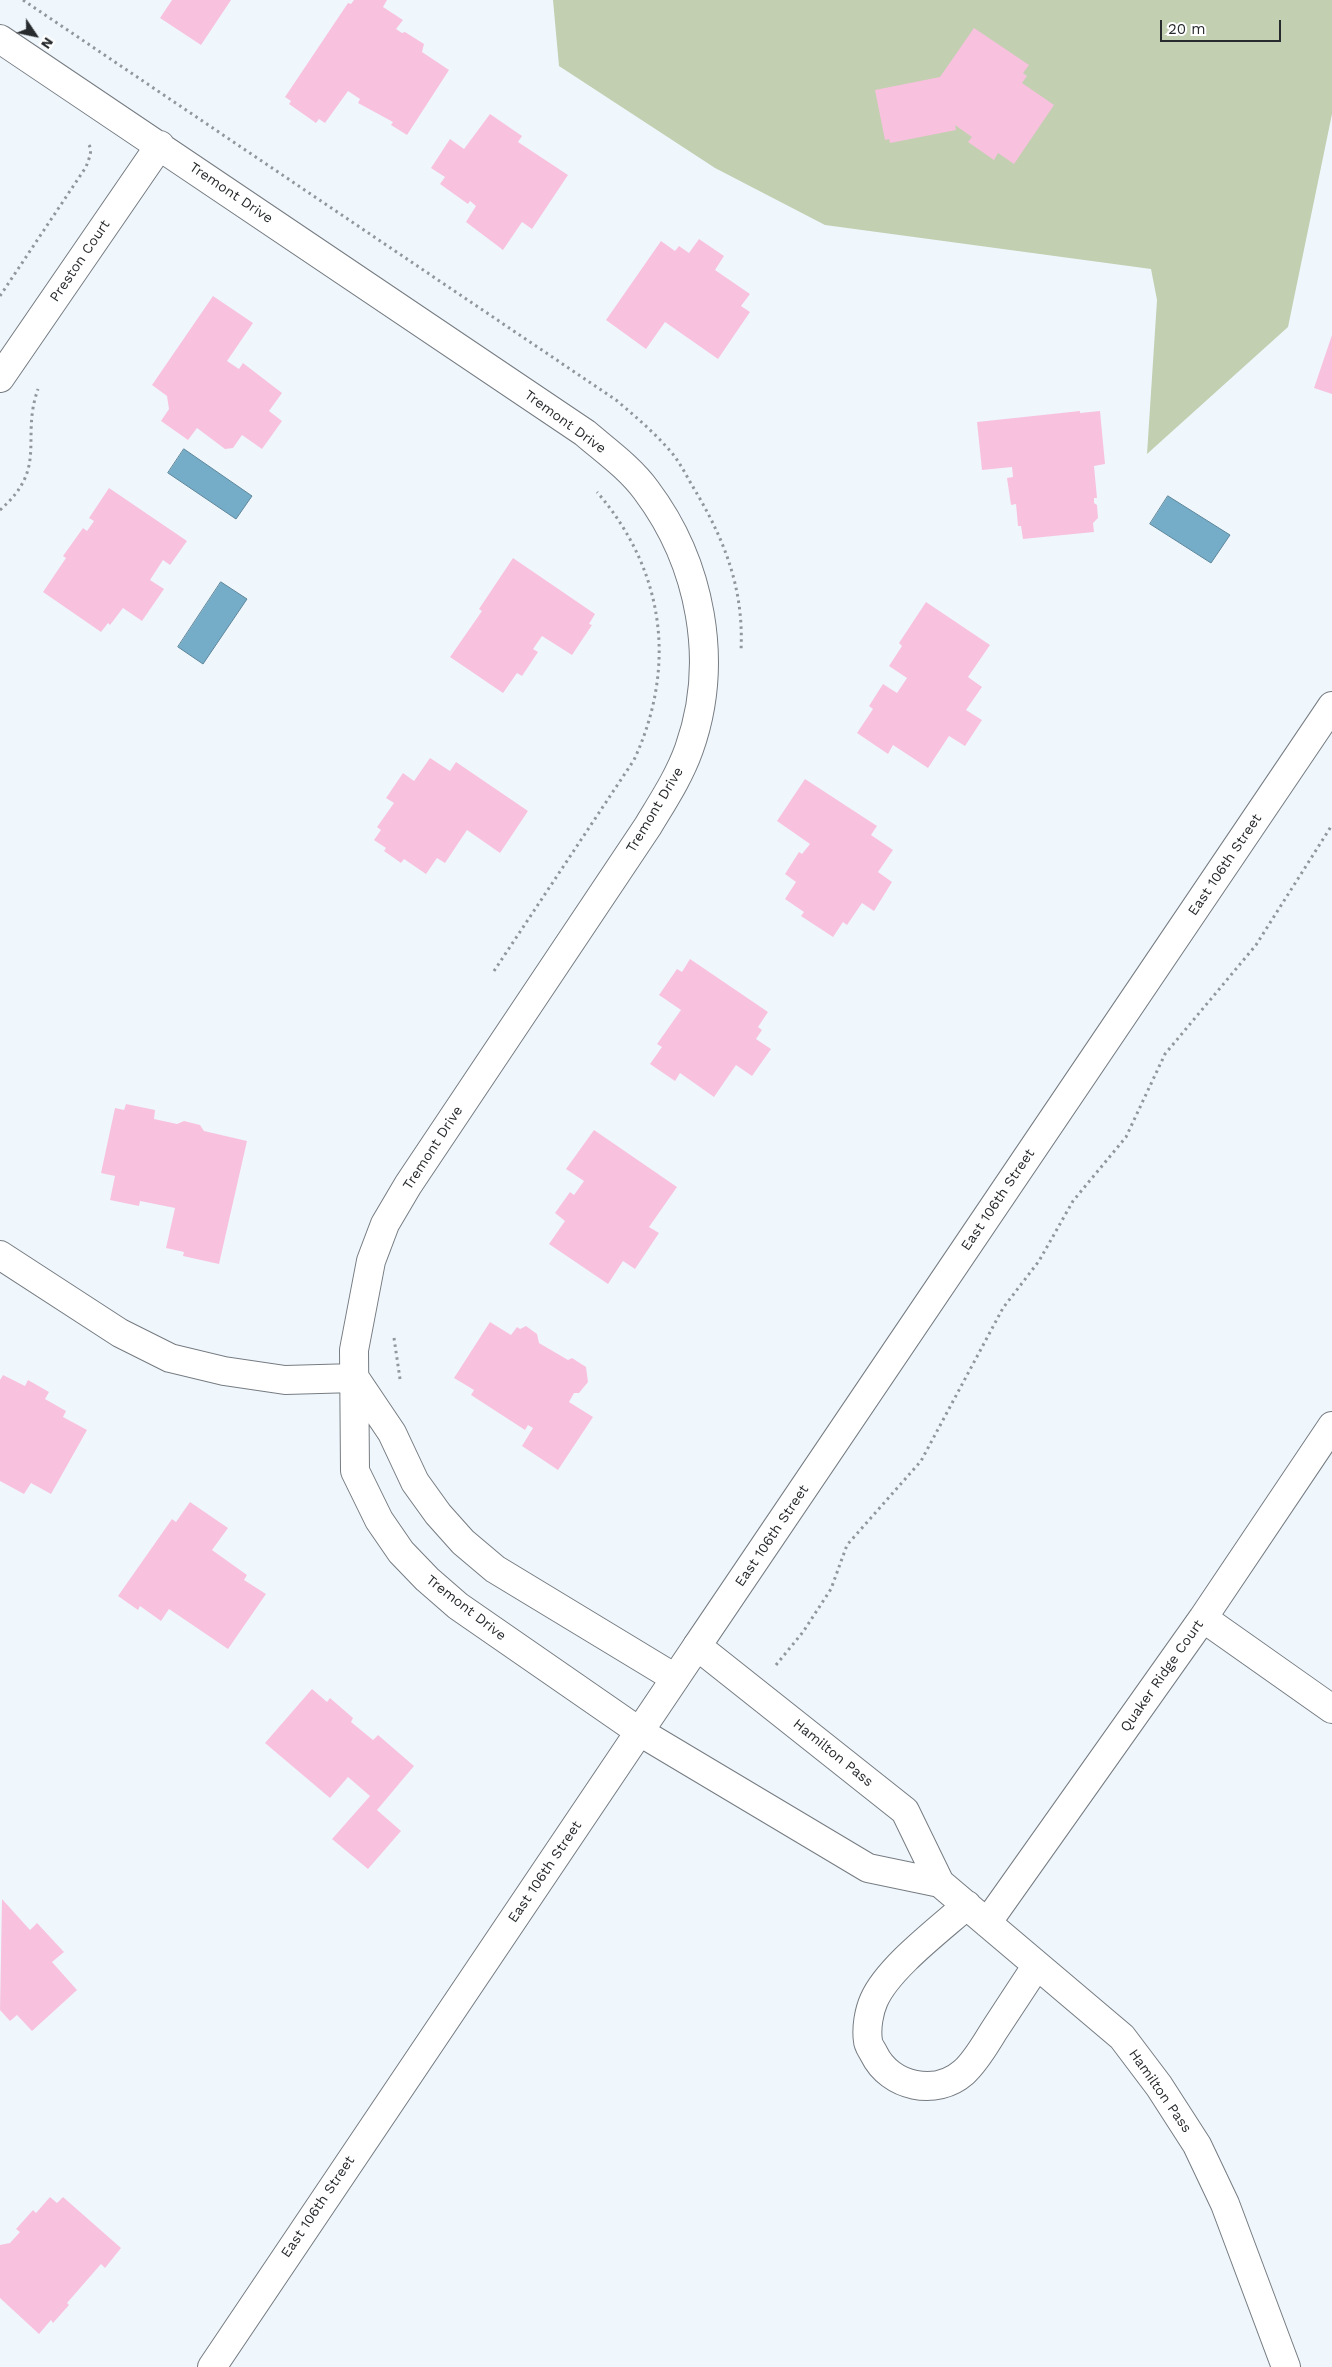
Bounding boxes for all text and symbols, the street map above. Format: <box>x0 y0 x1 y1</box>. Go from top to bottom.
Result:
north arrow <box>10 10 60 60</box>
scale bar <box>1162 10 1283 42</box>
text: 20 m <box>1168 20 1206 38</box>
text: N <box>38 35 57 52</box>
street label: Tremont Drive <box>186 159 276 227</box>
street label: Preston Court <box>46 217 114 305</box>
street label: Tremont Drive <box>521 387 609 457</box>
street label: Tremont Drive <box>623 764 687 856</box>
street label: East 106th Street <box>1185 811 1265 919</box>
street label: Tremont Drive <box>400 1103 466 1193</box>
street label: East 106th Street <box>958 1146 1038 1254</box>
street label: East 106th Street <box>732 1482 812 1590</box>
street label: Tremont Drive <box>423 1572 509 1644</box>
street label: Quaker Ridge Court <box>1117 1617 1207 1735</box>
street label: Hamilton Pass <box>790 1716 876 1790</box>
street label: East 106th Street <box>505 1818 585 1926</box>
street label: Hamilton Pass <box>1125 2046 1195 2136</box>
street label: East 106th Street <box>278 2153 358 2261</box>

